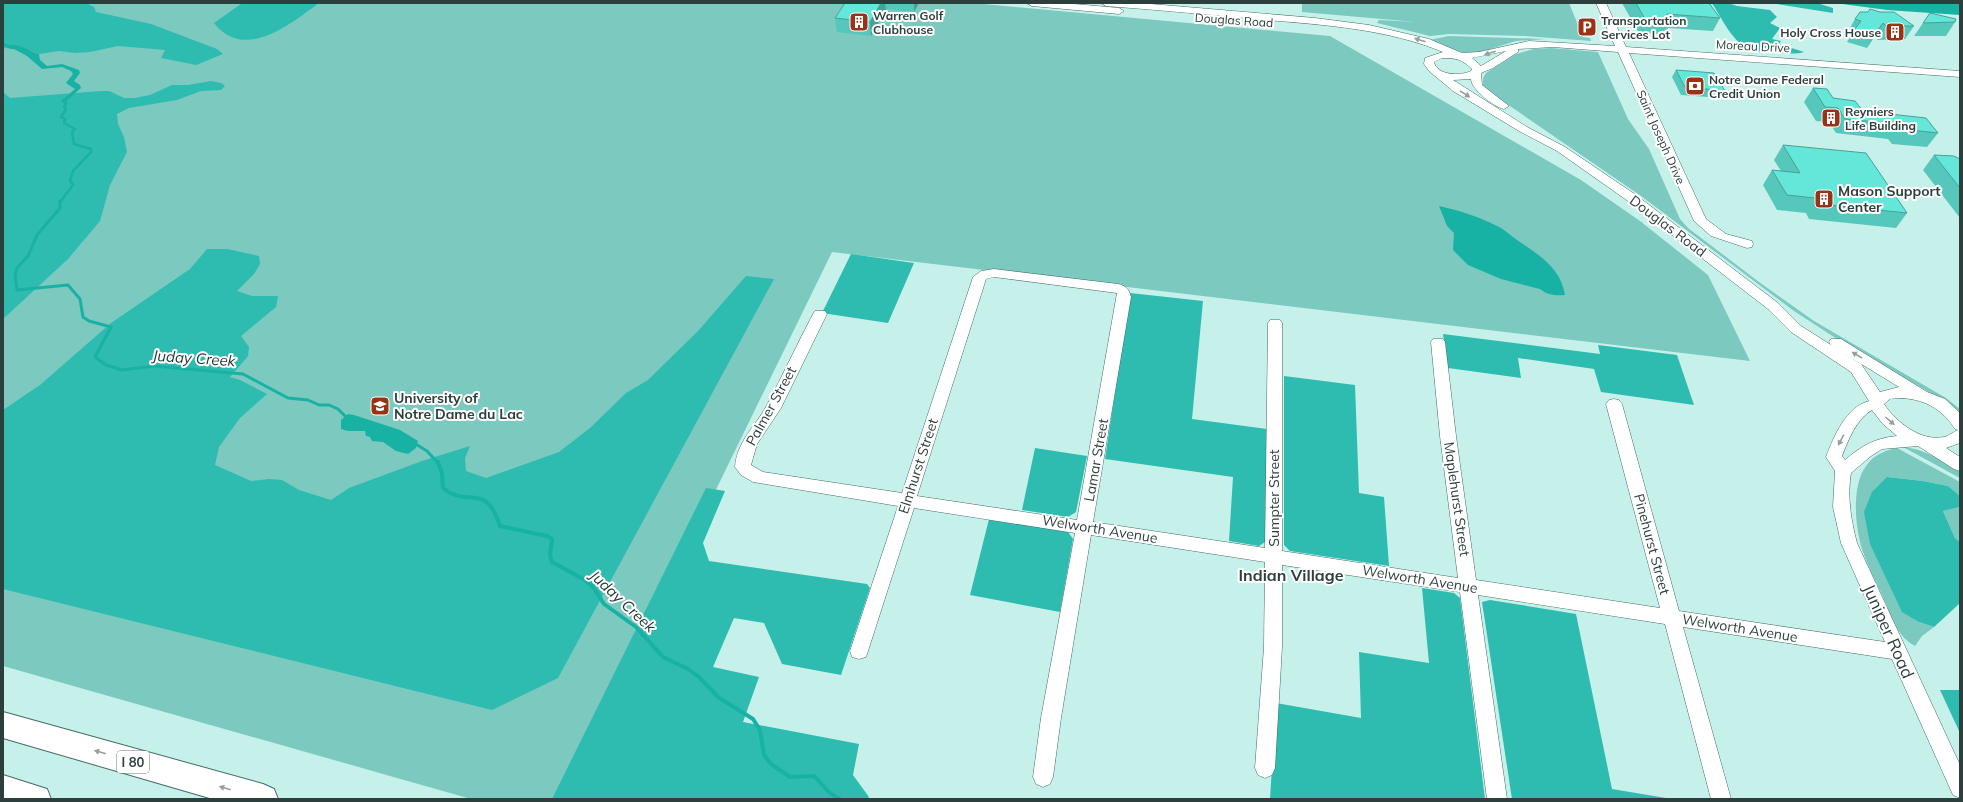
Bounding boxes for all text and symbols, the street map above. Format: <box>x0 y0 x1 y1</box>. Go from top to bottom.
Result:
place label: Warren Golf Clubhouse <box>873 8 944 37</box>
street label: Douglas Road <box>1194 10 1274 30</box>
building icon: Warren Golf Clubhouse <box>848 11 870 33</box>
place label: Transportation Services Lot <box>1601 13 1686 42</box>
parking icon: Transportation Services Lot <box>1576 16 1598 38</box>
building icon: Holy Cross House <box>1884 21 1906 43</box>
place label: Holy Cross House <box>1780 25 1881 40</box>
one-way arrow <box>1413 37 1425 43</box>
street label: Moreau Drive <box>1716 37 1790 55</box>
one-way arrow <box>1483 50 1495 56</box>
place label: Notre Dame Federal Credit Union <box>1709 72 1824 101</box>
bank icon: Notre Dame Federal Credit Union <box>1684 75 1706 97</box>
street label: Saint Joseph Drive <box>1634 88 1688 186</box>
one-way arrow <box>1459 90 1471 97</box>
place label: Reyniers Life Building <box>1845 104 1916 133</box>
building icon: Reyniers Life Building <box>1820 107 1842 129</box>
place label: Mason Support Center <box>1838 182 1941 216</box>
building icon: Mason Support Center <box>1813 188 1835 210</box>
street label: Douglas Road <box>1626 191 1710 261</box>
water label: Juday Creek <box>150 345 237 370</box>
one-way arrow <box>1852 351 1862 359</box>
street label: Palmer Street <box>742 363 800 449</box>
place label: University of Notre Dame du Lac <box>394 389 523 423</box>
school or university icon: University of Notre Dame du Lac <box>369 395 391 417</box>
street label: Elmhurst Street <box>894 416 942 516</box>
street label: Lamar Street <box>1080 417 1112 503</box>
one-way arrow <box>1885 417 1895 426</box>
one-way arrow <box>1837 434 1844 446</box>
street label: Maplehurst Street <box>1440 441 1474 557</box>
street label: Sumpter Street <box>1265 449 1283 547</box>
street label: Pinehurst Street <box>1630 492 1674 597</box>
street label: Welworth Avenue <box>1041 511 1159 547</box>
street label: Welworth Avenue <box>1361 561 1479 597</box>
water label: Juday Creek <box>585 564 661 637</box>
district label: Indian Village <box>1239 565 1344 585</box>
street label: Juniper Road <box>1858 581 1919 682</box>
street label: Welworth Avenue <box>1681 610 1799 646</box>
one-way arrow <box>94 749 107 755</box>
road number: I 80 <box>117 751 149 773</box>
one-way arrow <box>219 785 231 791</box>

